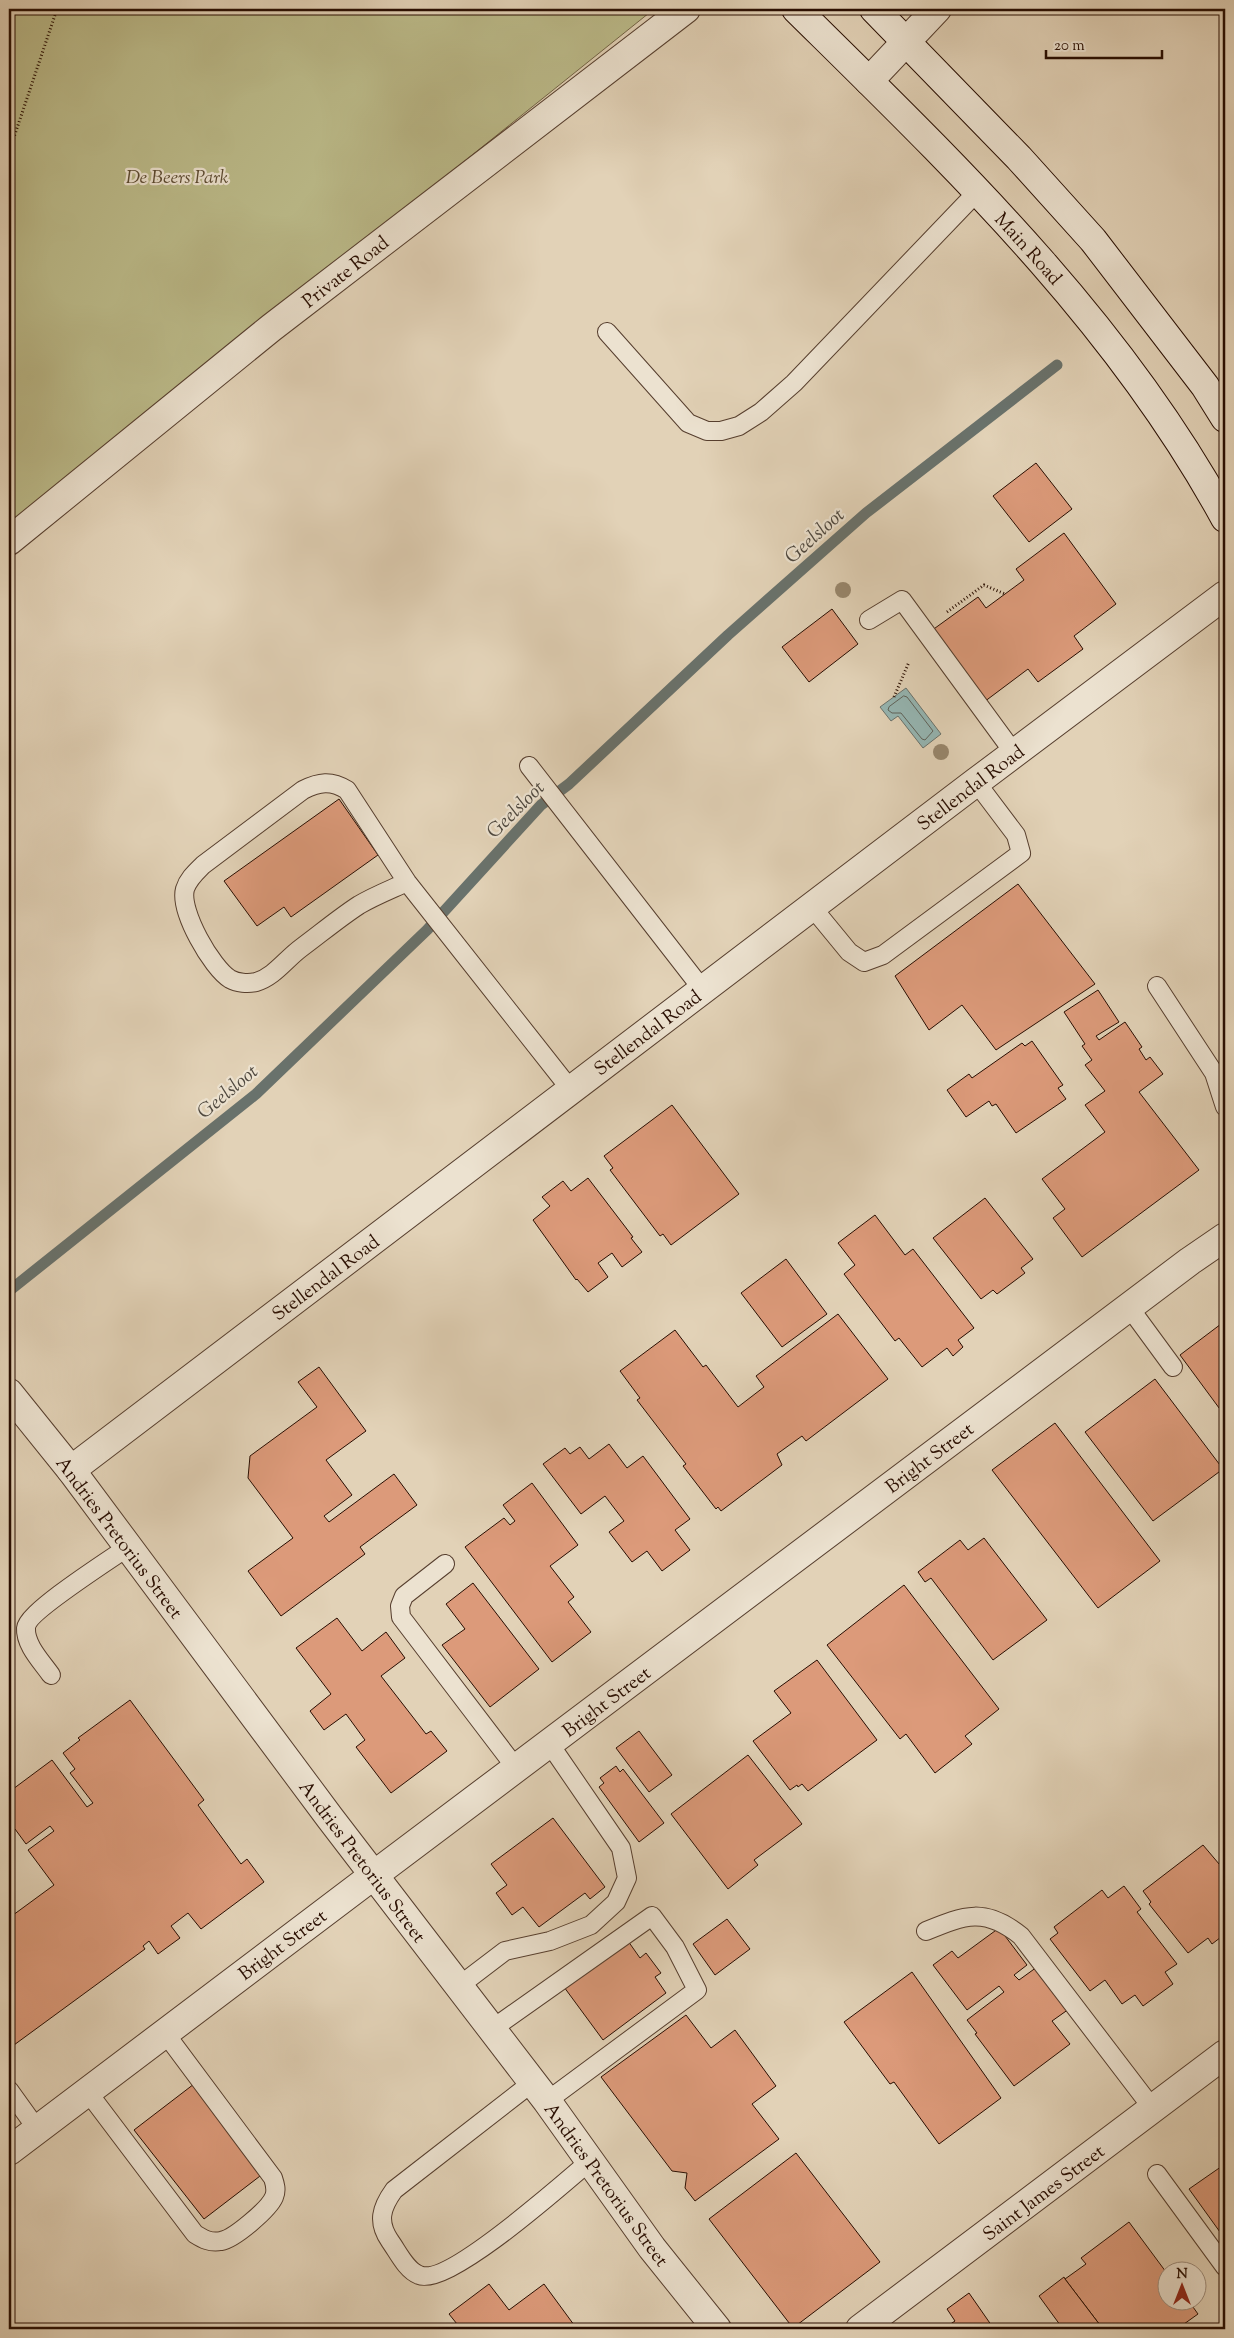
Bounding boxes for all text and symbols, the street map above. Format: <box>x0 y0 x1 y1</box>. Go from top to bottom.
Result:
scale bar <box>1046 28 1163 60</box>
text: 20 m <box>1054 36 1085 57</box>
park label: De Beers Park <box>126 165 229 192</box>
street label: Main Road <box>987 207 1067 292</box>
street label: Private Road <box>297 230 396 315</box>
water label: Geelsloot <box>779 502 852 572</box>
street label: Stellendal Road <box>912 739 1031 838</box>
water label: Geelsloot <box>481 775 552 846</box>
street label: Stellendal Road <box>589 984 708 1083</box>
water label: Geelsloot <box>192 1059 265 1127</box>
street label: Stellendal Road <box>267 1229 386 1328</box>
street label: Bright Street <box>881 1417 981 1501</box>
street label: Andries Pretorius Street <box>48 1452 188 1626</box>
street label: Bright Street <box>558 1661 658 1745</box>
street label: Andries Pretorius Street <box>291 1776 431 1950</box>
street label: Bright Street <box>234 1904 334 1988</box>
street label: Andries Pretorius Street <box>536 2098 674 2273</box>
street label: Saint James Street <box>978 2139 1111 2249</box>
north arrow <box>1156 2260 1206 2310</box>
text: N <box>1176 2265 1188 2285</box>

